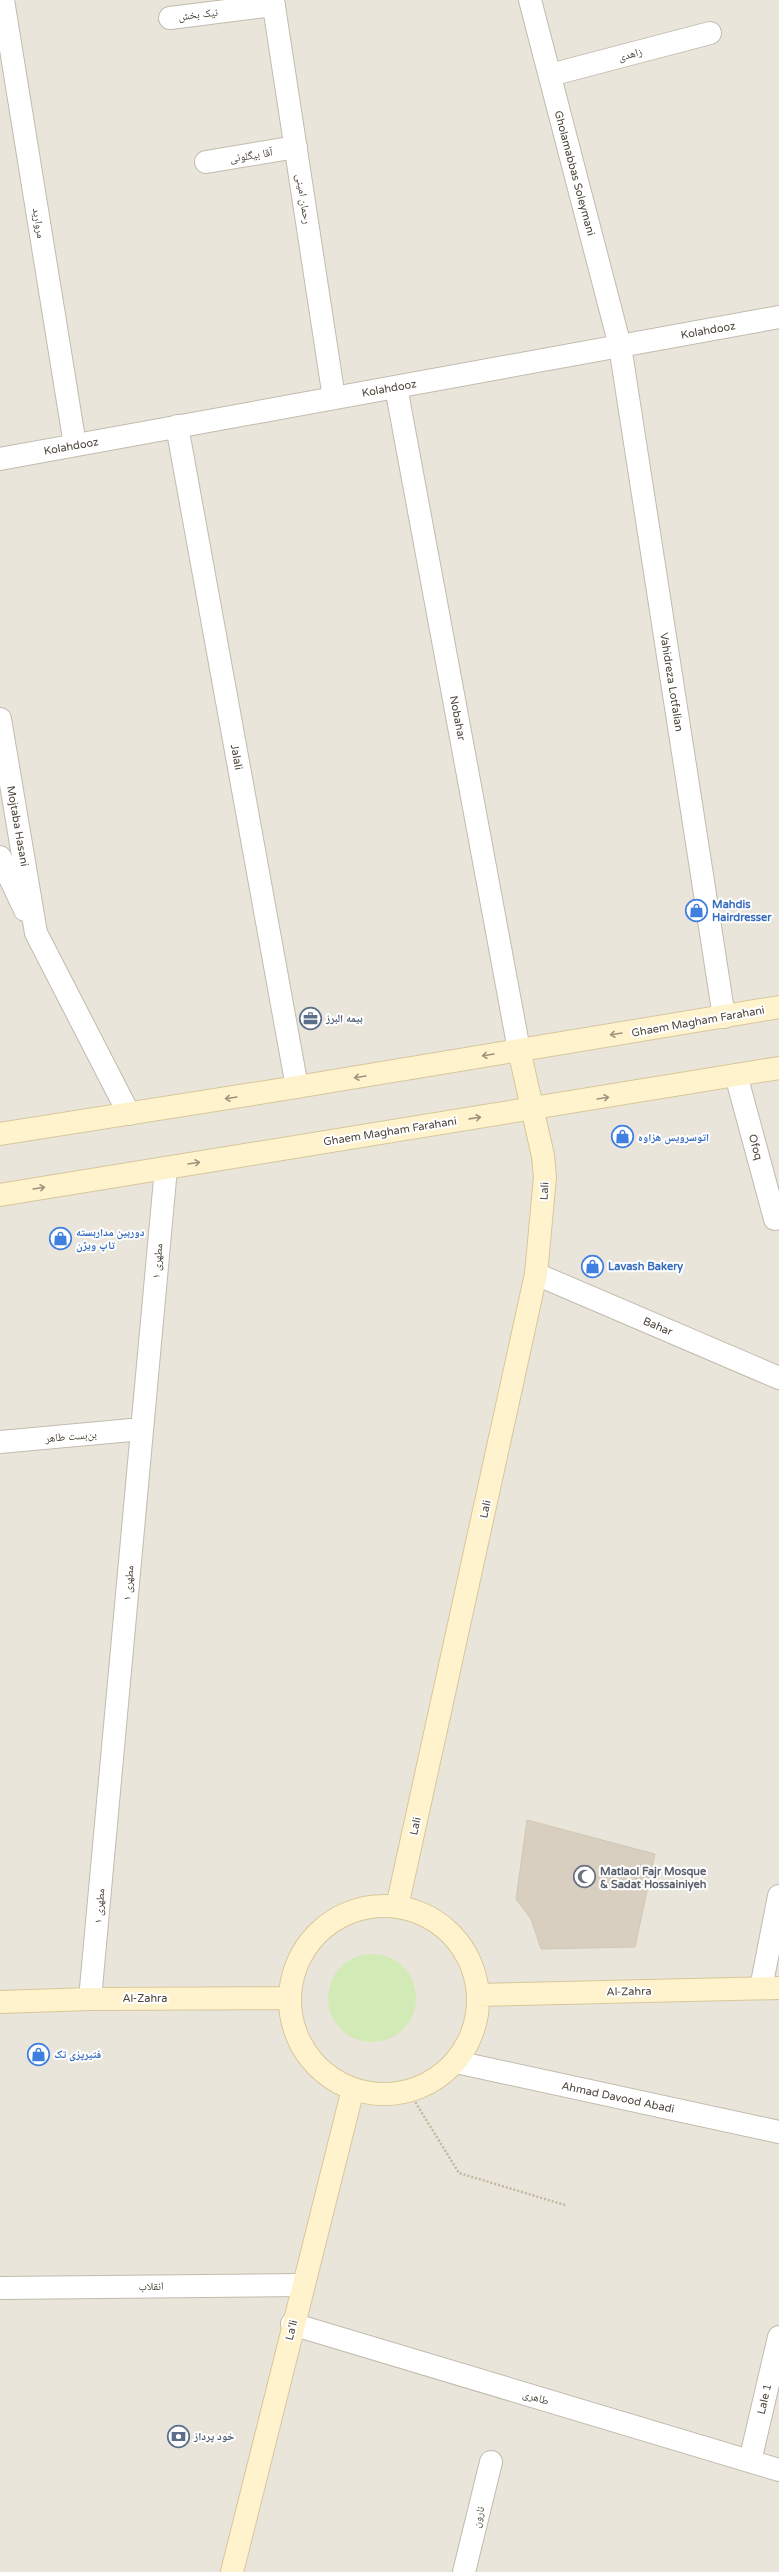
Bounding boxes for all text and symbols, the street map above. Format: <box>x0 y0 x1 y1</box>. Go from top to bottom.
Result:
street label: نیک بخش <box>177 6 219 23</box>
street label: زاهدی <box>617 45 644 64</box>
street label: Gholamabbas Soleymani <box>552 109 598 237</box>
street label: آقا بیگلوئی <box>229 146 274 165</box>
street label: رحمان امینی <box>293 173 314 225</box>
street label: مروارید <box>30 207 47 239</box>
street label: Kolahdooz <box>680 319 737 342</box>
street label: Kolahdooz <box>361 377 418 400</box>
street label: Kolahdooz <box>43 435 100 458</box>
street label: Vahidreza Lotfalian <box>657 632 686 733</box>
street label: Nobahar <box>447 694 468 742</box>
street label: Jalali <box>228 743 245 771</box>
street label: Mojtaba Hasani <box>4 785 31 867</box>
shop icon: Mahdis Hairdresser <box>684 897 710 923</box>
place label: Mahdis Hairdresser <box>712 898 772 924</box>
street label: Ghaem Magham Farahani <box>631 1003 766 1040</box>
office icon: بیمه البرز <box>297 1005 323 1031</box>
place label: بیمه البرز <box>325 1012 363 1025</box>
one-way arrow <box>610 1030 623 1038</box>
one-way arrow <box>482 1052 495 1060</box>
one-way arrow <box>354 1073 367 1081</box>
one-way arrow <box>596 1093 609 1101</box>
one-way arrow <box>225 1094 238 1102</box>
one-way arrow <box>468 1114 481 1122</box>
street label: Ghaem Magham Farahani <box>323 1115 458 1148</box>
shop icon: اتوسرویس هزاوه <box>610 1124 636 1150</box>
place label: اتوسرویس هزاوه <box>638 1131 709 1145</box>
street label: Ofoq <box>746 1133 765 1162</box>
one-way arrow <box>188 1159 201 1167</box>
street label: Lali <box>538 1182 551 1200</box>
one-way arrow <box>32 1184 45 1192</box>
shop icon: دوربین مداربسته تاپ ویژن <box>48 1225 74 1251</box>
place label: دوربین مداربسته تاپ ویژن <box>76 1226 145 1253</box>
street label: مطهری ۱ <box>149 1243 166 1279</box>
shop icon: Lavash Bakery <box>580 1253 606 1279</box>
place label: Lavash Bakery <box>608 1260 683 1274</box>
street label: Bahar <box>641 1314 675 1339</box>
street label: بن‌بست طاهر <box>44 1428 97 1445</box>
street label: Lali <box>477 1499 494 1519</box>
street label: مطهری ۱ <box>120 1565 137 1601</box>
street label: Lali <box>407 1816 424 1836</box>
mosque icon: Matlaol Fajr Mosque & Sadat Hossainiyeh <box>572 1864 598 1890</box>
place label: Matlaol Fajr Mosque & Sadat Hossainiyeh <box>600 1865 707 1892</box>
street label: مطهری ۱ <box>91 1888 108 1924</box>
street label: Al-Zahra <box>606 1985 652 1998</box>
street label: Al-Zahra <box>122 1992 168 2005</box>
shop icon: فتیرپزی تک <box>25 2041 51 2067</box>
place label: فتیرپزی تک <box>54 2048 101 2062</box>
street label: Ahmad Davood Abadi <box>560 2079 676 2116</box>
street label: انقلاب <box>138 2280 164 2293</box>
street label: La'li <box>283 2319 300 2342</box>
street label: Lale 1 <box>755 2382 774 2416</box>
street label: طاهری <box>521 2387 551 2408</box>
bank icon: خود پرداز <box>165 2423 191 2449</box>
place label: خود پرداز <box>193 2430 234 2443</box>
street label: نارون <box>470 2505 487 2529</box>

